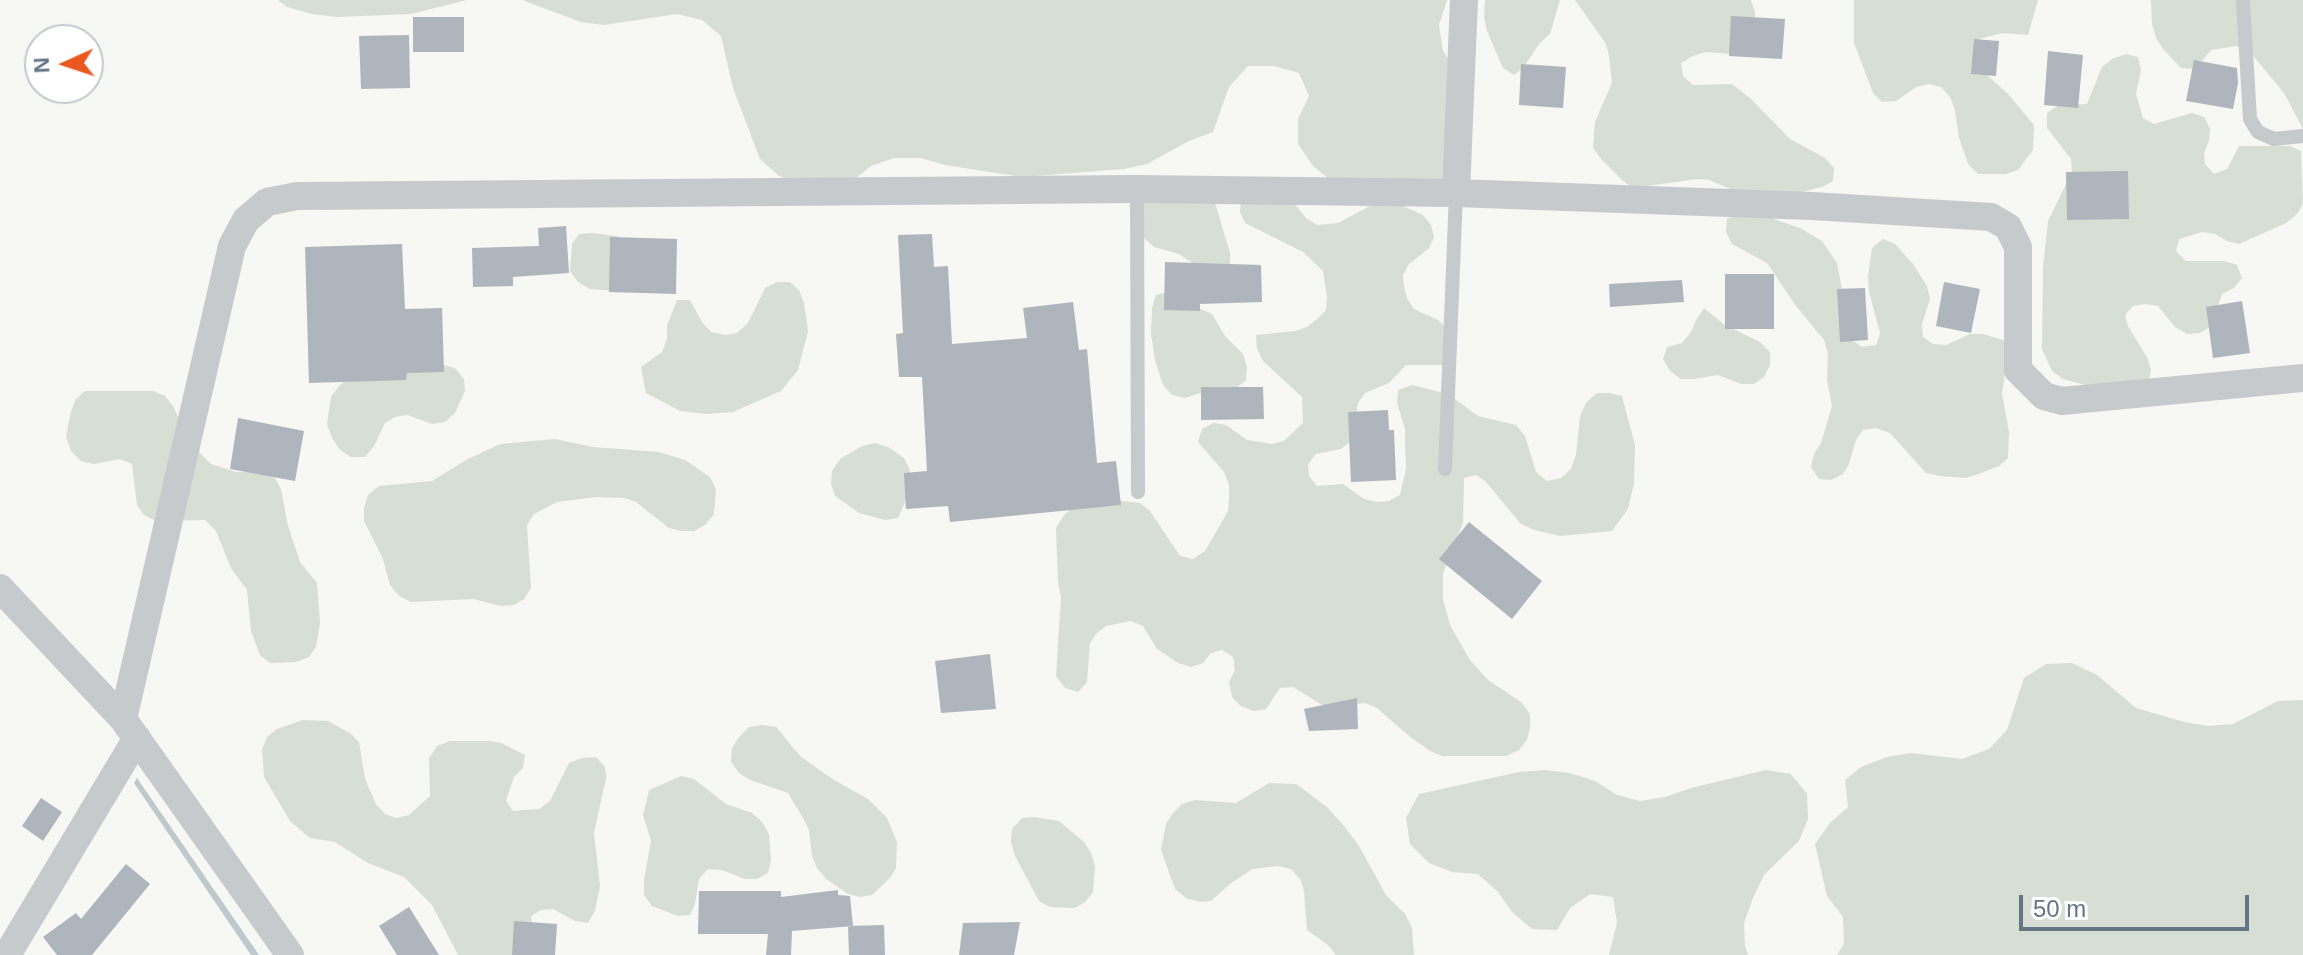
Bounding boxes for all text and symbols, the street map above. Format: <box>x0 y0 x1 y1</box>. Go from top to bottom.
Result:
north arrow <box>24 24 104 104</box>
text: N <box>29 57 54 74</box>
scale bar <box>2023 879 2253 929</box>
text: 50 m <box>2033 895 2086 922</box>

